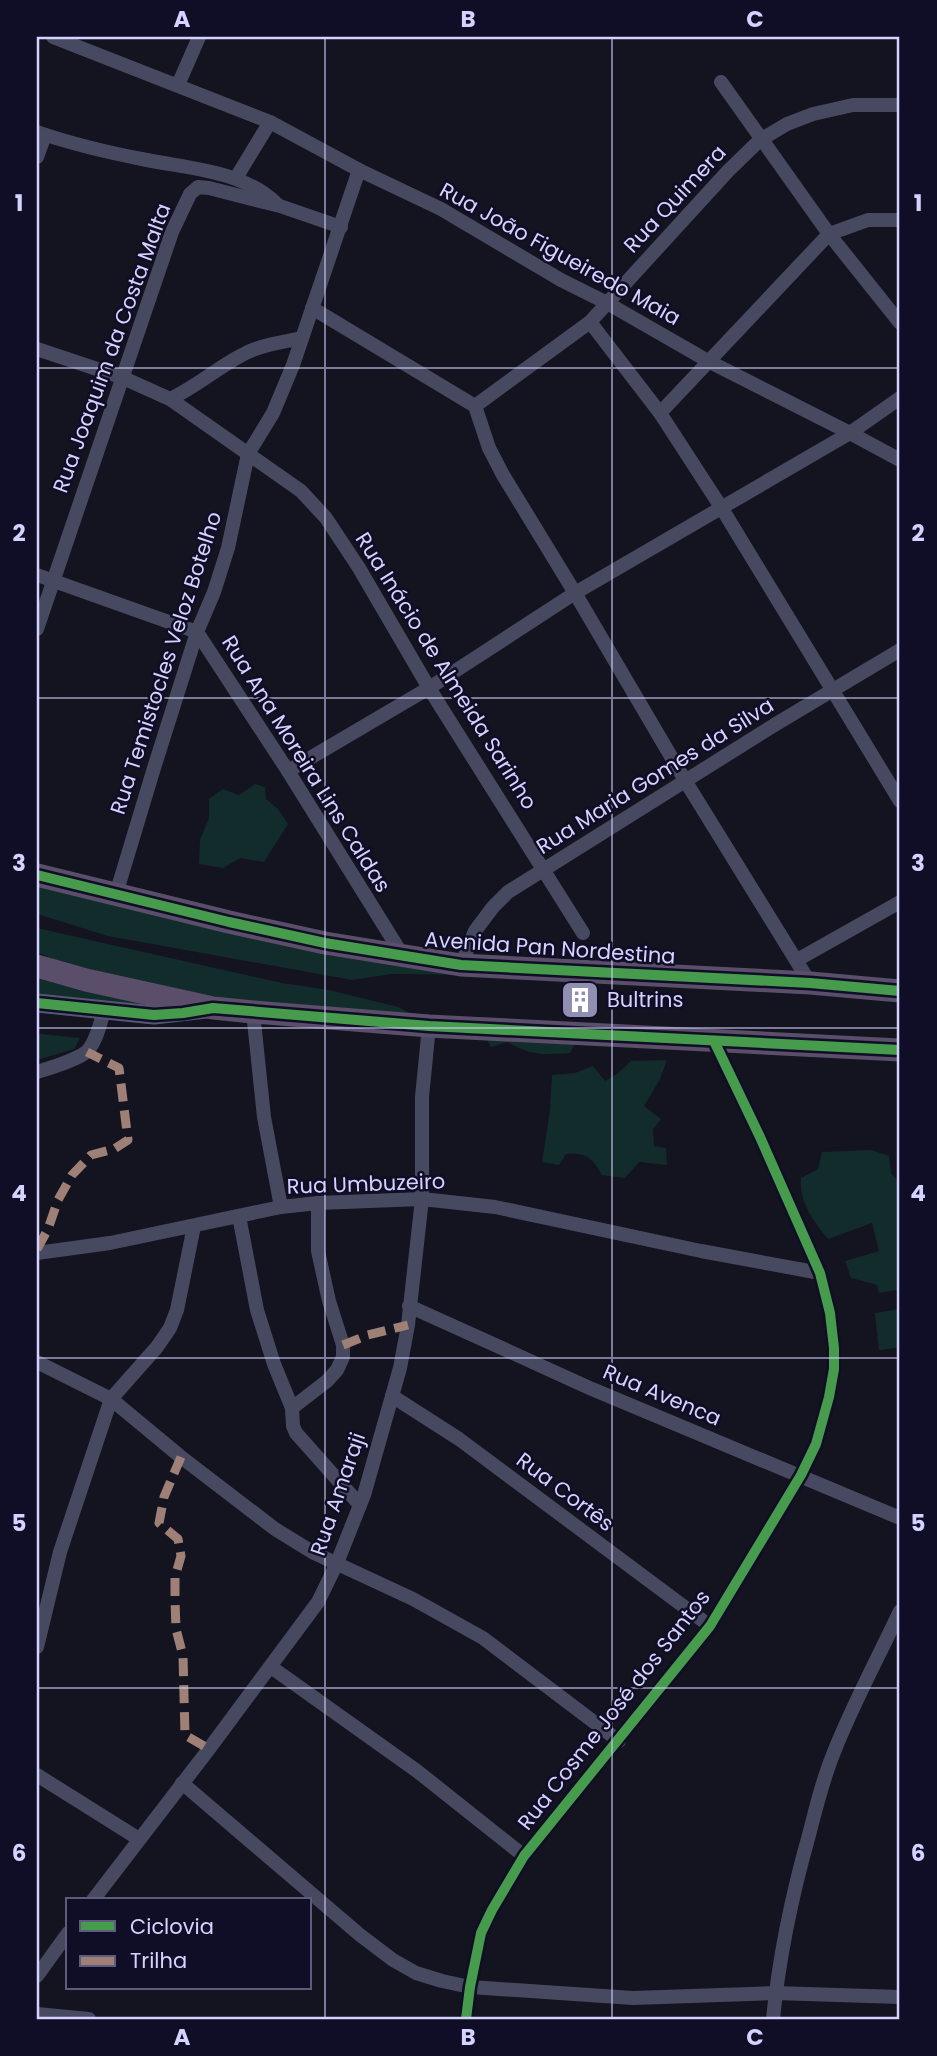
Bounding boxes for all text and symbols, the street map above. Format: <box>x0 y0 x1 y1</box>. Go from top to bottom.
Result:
text: A <box>174 3 191 35</box>
text: B <box>460 3 476 35</box>
text: C <box>746 3 764 35</box>
street label: Rua Quimera <box>617 138 732 259</box>
street label: Rua João Figueiredo Maia <box>435 175 686 332</box>
text: 1 <box>15 187 23 219</box>
text: 1 <box>914 187 922 219</box>
street label: Rua Joaquim da Costa Malta <box>46 199 178 497</box>
street label: Rua Temistocles Veloz Botelho <box>103 508 228 818</box>
text: 2 <box>12 517 26 549</box>
text: 2 <box>911 517 925 549</box>
street label: Rua Inácio de Almeida Sarinho <box>349 527 544 815</box>
street label: Rua Ana Moreira Lins Caldas <box>215 630 398 898</box>
street label: Rua Maria Gomes da Silva <box>531 690 779 861</box>
text: 3 <box>12 847 26 879</box>
text: 3 <box>911 847 925 879</box>
street label: Avenida Pan Nordestina <box>424 924 677 971</box>
building icon: Bultrins <box>559 979 601 1021</box>
place label: Bultrins <box>607 985 684 1014</box>
street label: Rua Umbuzeiro <box>286 1166 446 1201</box>
text: 4 <box>11 1177 27 1209</box>
text: 4 <box>910 1177 926 1209</box>
street label: Rua Avenca <box>599 1357 726 1432</box>
street label: Rua Amaraji <box>303 1428 372 1559</box>
street label: Rua Cortês <box>511 1445 620 1538</box>
text: 5 <box>12 1507 26 1539</box>
text: 5 <box>911 1507 925 1539</box>
street label: Rua Cosme José dos Santos <box>511 1584 717 1836</box>
text: 6 <box>12 1837 26 1869</box>
text: 6 <box>911 1837 925 1869</box>
legend <box>66 1898 312 1990</box>
text: Ciclovia <box>130 1912 214 1941</box>
text: Trilha <box>130 1946 187 1975</box>
text: A <box>174 2021 191 2053</box>
text: B <box>460 2021 476 2053</box>
text: C <box>746 2021 764 2053</box>

